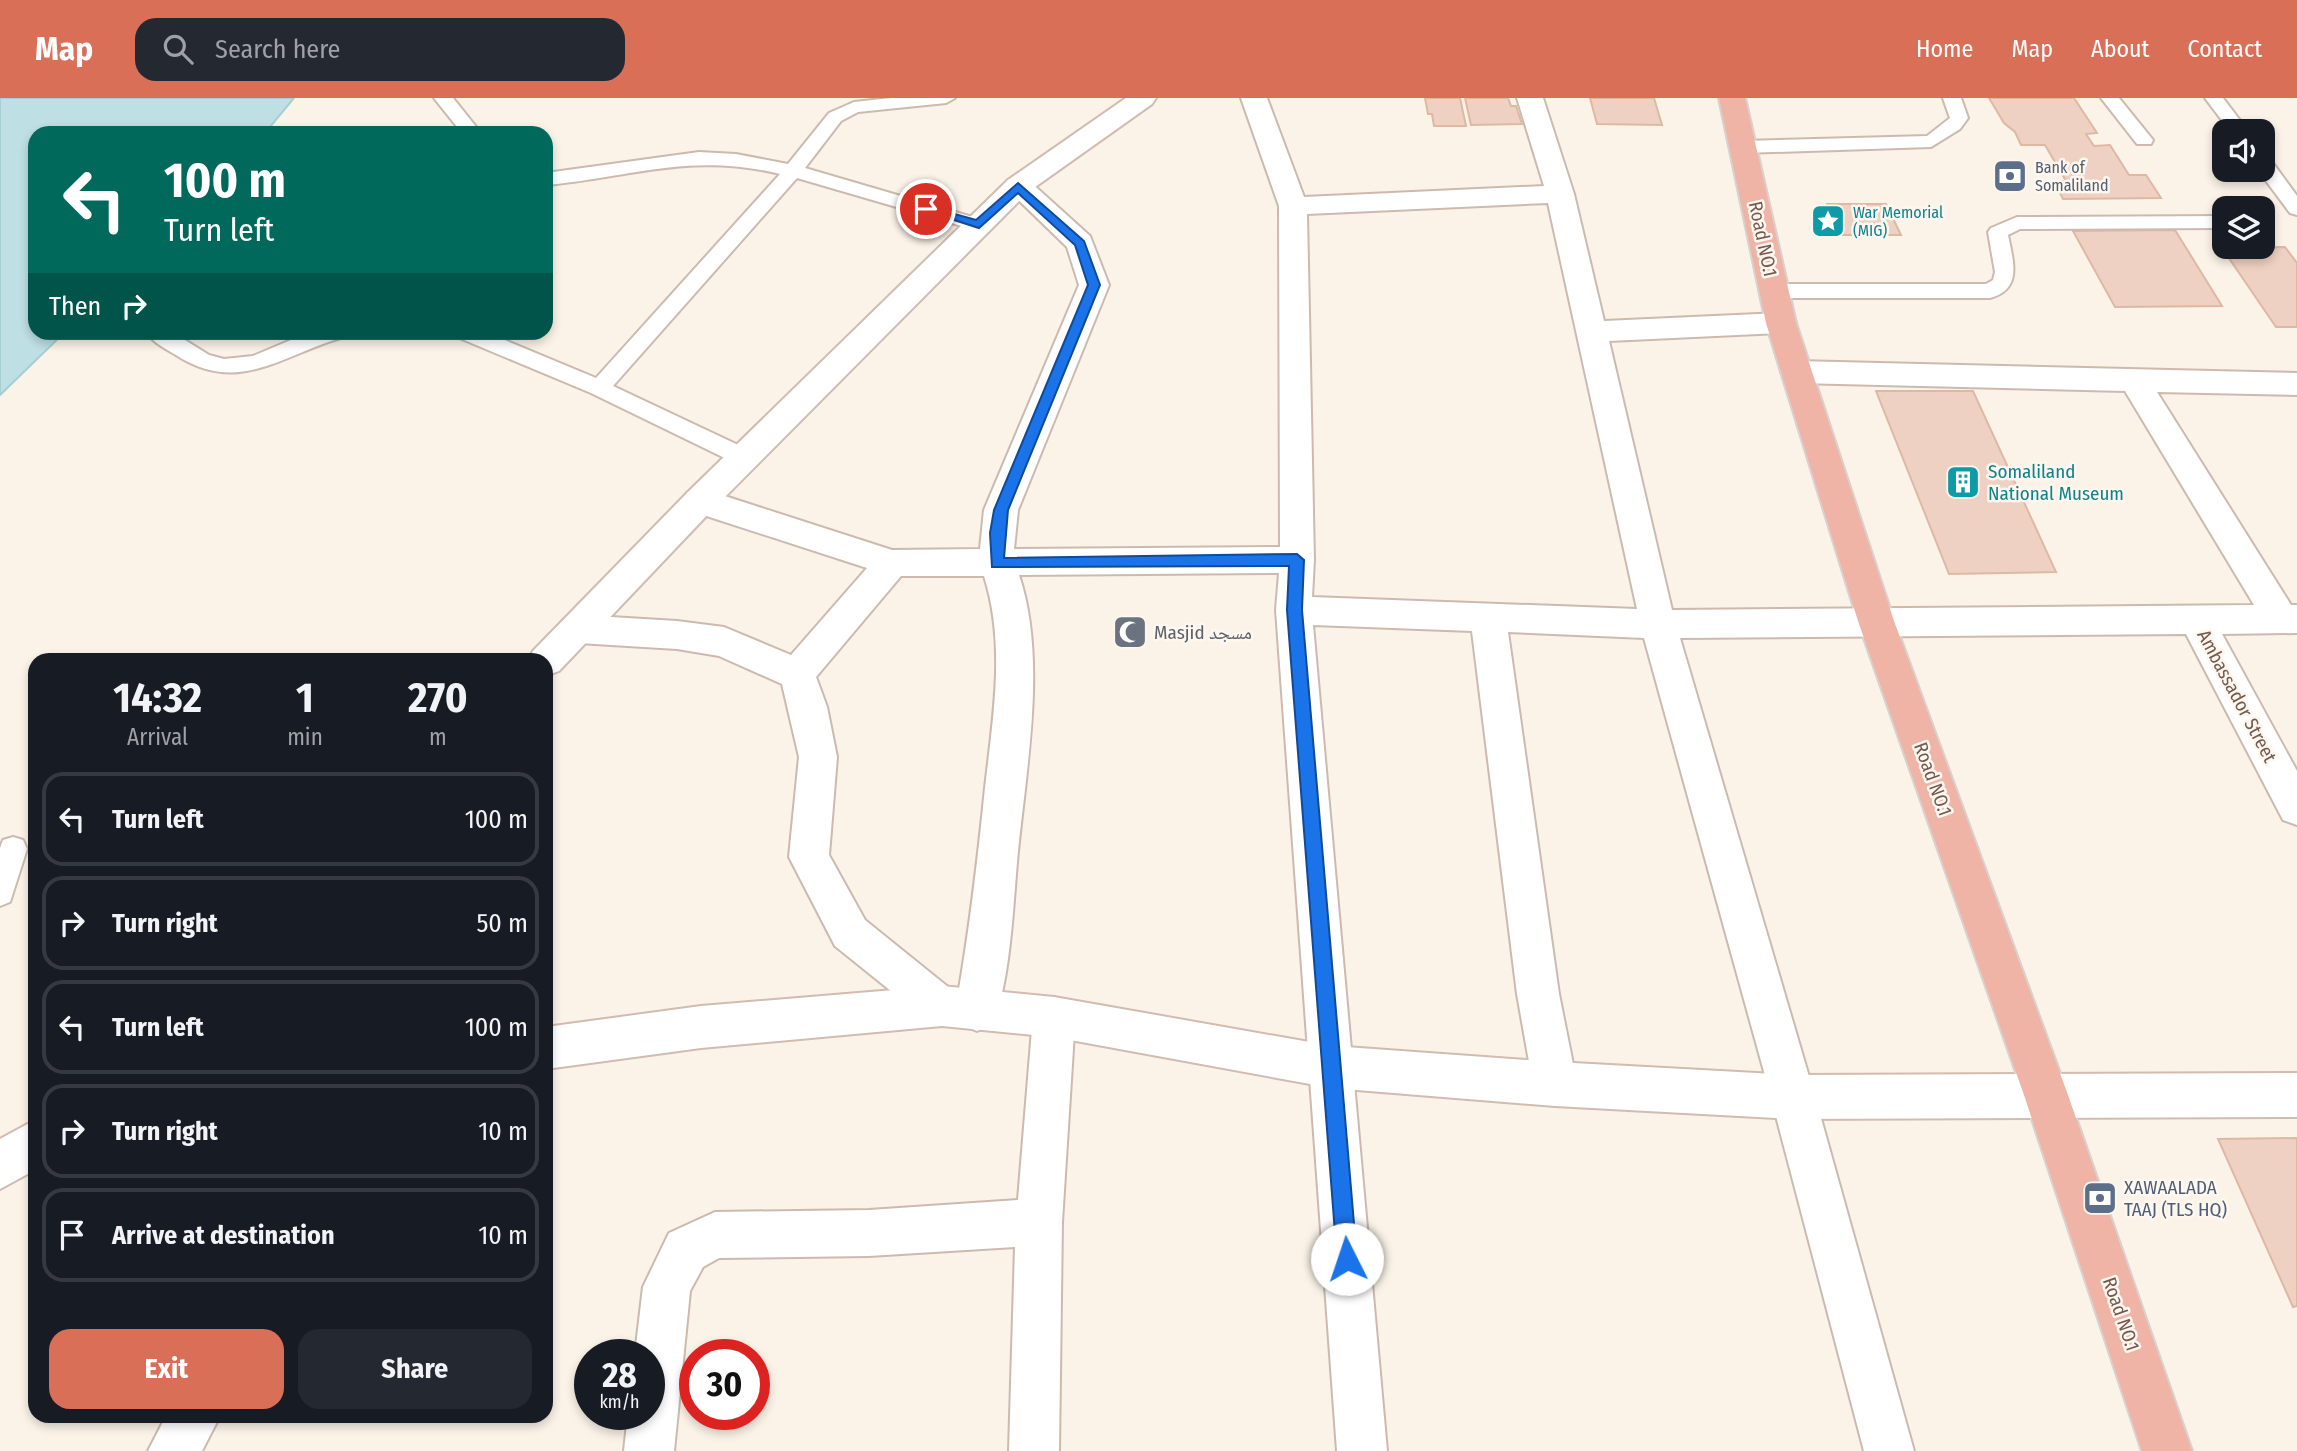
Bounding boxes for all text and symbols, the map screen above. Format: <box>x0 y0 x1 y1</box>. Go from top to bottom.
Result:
search box <box>135 18 625 81</box>
text: Map <box>35 29 93 69</box>
icon: search <box>159 30 197 68</box>
text: Search here <box>215 34 340 65</box>
text: Home <box>1916 35 1973 63</box>
text: Map <box>2011 35 2053 63</box>
text: About <box>2091 35 2149 63</box>
text: Contact <box>2187 35 2262 63</box>
map controls <box>2212 119 2275 259</box>
button: sound <box>2212 119 2275 182</box>
text: 100 m <box>164 151 286 210</box>
icon: left <box>49 154 140 245</box>
bank icon: Bank of Somaliland <box>1991 157 2029 195</box>
place label: Bank of Somaliland <box>2035 158 2109 195</box>
pin <box>896 179 956 239</box>
icon: arrive <box>907 190 945 228</box>
button: layers <box>2212 196 2275 259</box>
street label: Road NO.1 <box>1744 199 1782 279</box>
place icon: War Memorial (MIG) <box>1809 202 1847 240</box>
place label: War Memorial (MIG) <box>1853 203 1943 240</box>
text: Turn left <box>164 211 274 249</box>
icon: right <box>115 287 153 325</box>
text: Then <box>49 291 101 322</box>
place label: Somaliland National Museum <box>1988 460 2124 505</box>
building icon: Somaliland National Museum <box>1944 463 1982 501</box>
mosque icon: Masjid مسجد <box>1111 613 1149 651</box>
place label: Masjid مسجد <box>1154 621 1252 644</box>
street label: Ambassador Street <box>2192 626 2282 767</box>
text: 14:32 <box>113 673 202 723</box>
text: 1 <box>296 673 314 723</box>
text: 270 <box>408 673 468 723</box>
text: Arrival <box>127 723 188 751</box>
text: min <box>287 723 323 751</box>
text: m <box>429 723 447 751</box>
street label: Road NO.1 <box>1909 739 1957 819</box>
icon: left <box>53 800 91 838</box>
text: Turn left <box>112 804 204 835</box>
text: 100 m <box>465 804 528 835</box>
icon: right <box>53 904 91 942</box>
text: Turn right <box>112 908 218 939</box>
text: 50 m <box>476 908 528 939</box>
icon: left <box>53 1008 91 1046</box>
text: Turn left <box>112 1012 204 1043</box>
text: 100 m <box>465 1012 528 1043</box>
icon: right <box>53 1112 91 1150</box>
text: Turn right <box>112 1116 218 1147</box>
text: 10 m <box>478 1116 528 1147</box>
place label: XAWAALADA TAAJ (TLS HQ) <box>2124 1176 2227 1221</box>
bank icon: XAWAALADA TAAJ (TLS HQ) <box>2081 1179 2119 1217</box>
icon: arrive <box>53 1216 91 1254</box>
text: Arrive at destination <box>112 1220 335 1251</box>
text: 10 m <box>478 1220 528 1251</box>
position arrow <box>1310 1222 1384 1296</box>
street label: Road NO.1 <box>2098 1274 2144 1354</box>
button: Exit <box>49 1329 284 1409</box>
button: Share <box>298 1329 532 1409</box>
speed limit sign: 30 <box>679 1339 770 1430</box>
text: 28 <box>602 1354 637 1396</box>
text: km/h <box>599 1391 640 1413</box>

